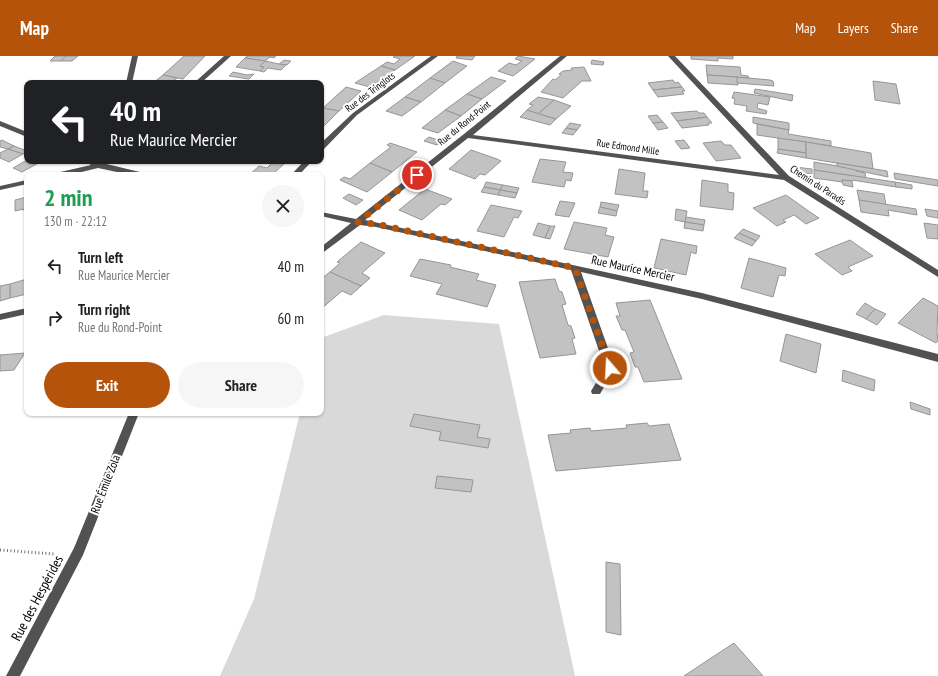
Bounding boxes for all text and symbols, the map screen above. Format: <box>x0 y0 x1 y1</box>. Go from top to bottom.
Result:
text: Map <box>20 16 49 40</box>
text: Map <box>795 19 816 37</box>
text: Layers <box>838 19 869 37</box>
text: Share <box>891 19 918 37</box>
street label: Rue des Tringlots <box>342 69 398 115</box>
text: 40 m <box>110 92 161 129</box>
icon: left <box>44 96 96 148</box>
street label: Rue du Rond-Point <box>435 98 493 148</box>
text: Rue Maurice Mercier <box>110 128 237 151</box>
street label: Rue Edmond Mille <box>596 136 660 158</box>
pin <box>400 158 434 192</box>
street label: Chemin du Paradis <box>788 162 849 208</box>
icon: arrive <box>406 164 428 186</box>
text: 2 min <box>44 182 92 213</box>
button: close <box>262 185 304 227</box>
text: 130 m · 22:12 <box>44 213 107 230</box>
text: Turn left <box>78 248 123 267</box>
street label: Rue Maurice Mercier <box>590 252 677 284</box>
icon: left <box>44 255 66 277</box>
text: 40 m <box>278 257 304 276</box>
text: Rue Maurice Mercier <box>78 267 170 284</box>
text: Turn right <box>78 300 130 319</box>
icon: right <box>44 307 66 329</box>
text: 60 m <box>278 309 304 328</box>
text: Rue du Rond-Point <box>78 319 162 336</box>
position arrow <box>589 347 631 389</box>
button: Exit <box>44 362 170 408</box>
button: Share <box>178 362 304 408</box>
street label: Rue Émile Zola <box>87 452 123 515</box>
street label: Rue des Hespérides <box>7 552 67 644</box>

